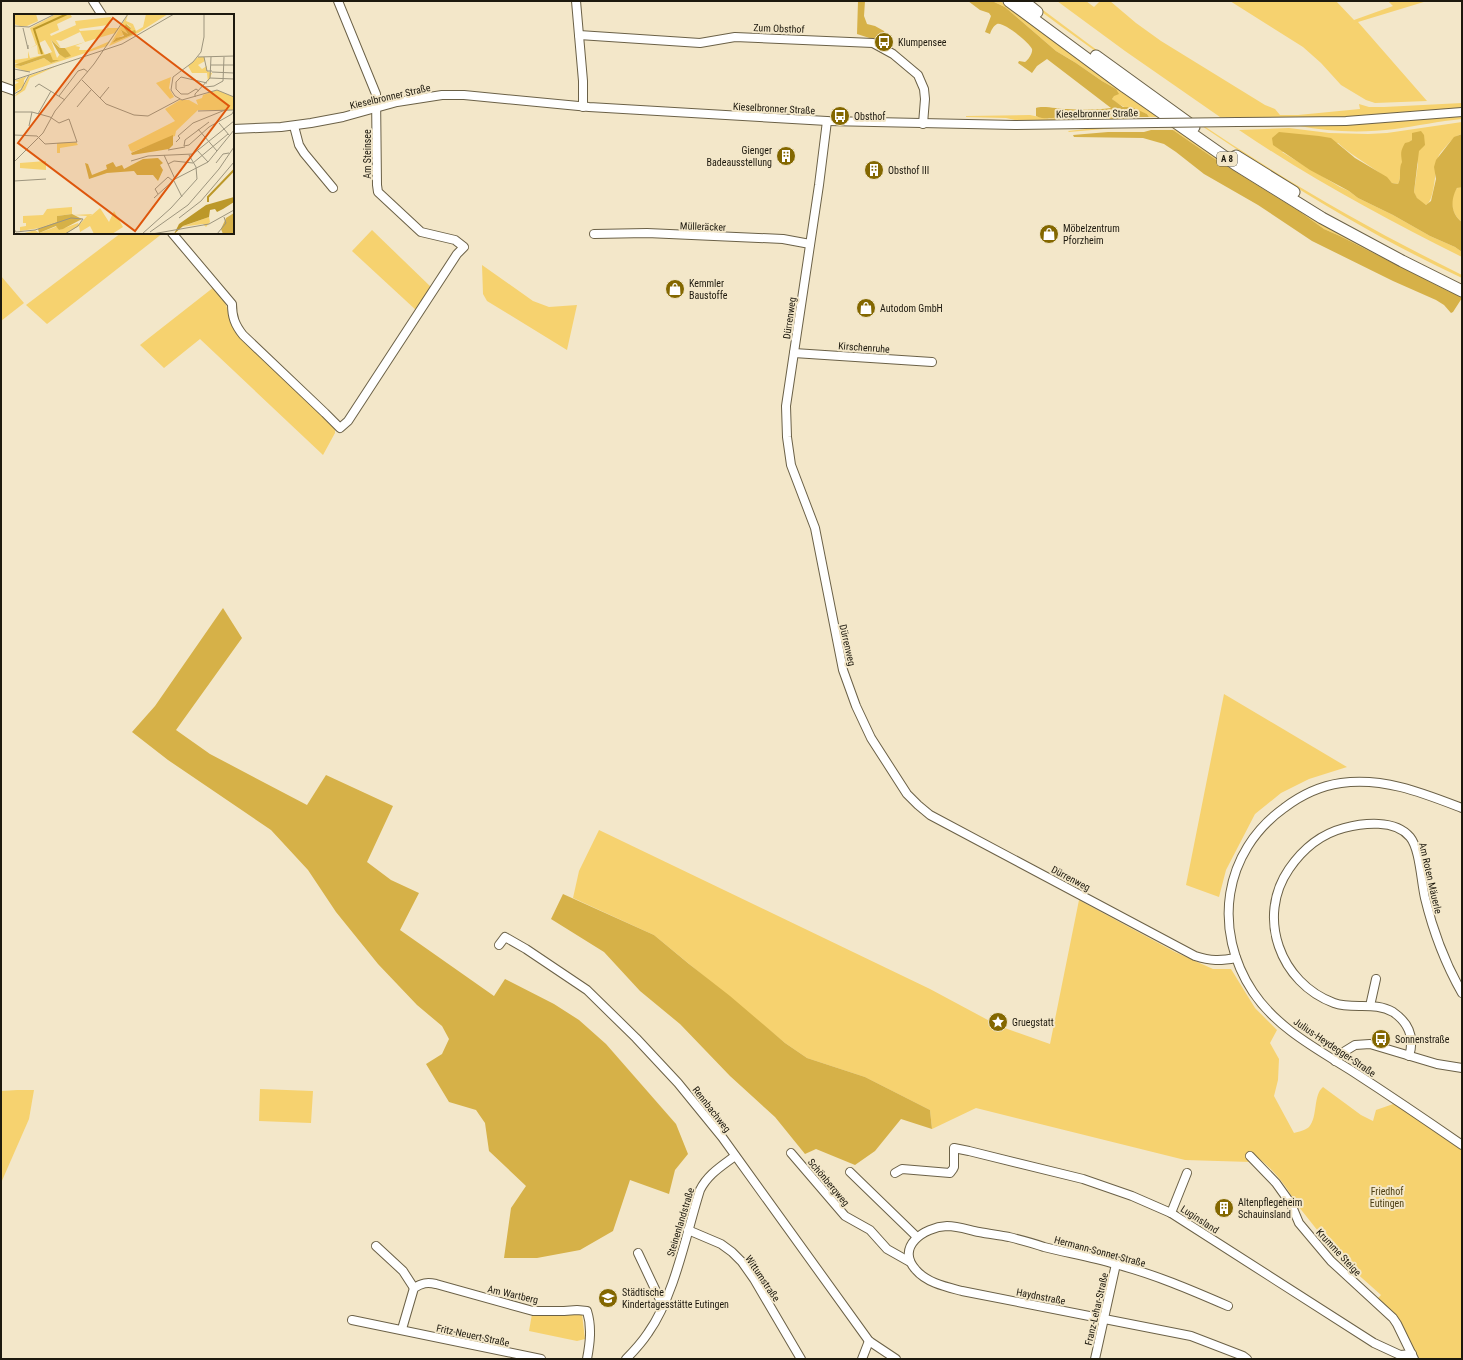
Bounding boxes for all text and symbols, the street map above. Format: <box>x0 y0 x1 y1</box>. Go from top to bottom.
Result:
inset map <box>14 14 234 234</box>
street label: Zum Obsthof <box>753 22 806 35</box>
bus stop icon: Klumpensee <box>873 31 895 53</box>
place label: Klumpensee <box>898 37 947 48</box>
street label: Kieselbronner Straße <box>349 82 432 111</box>
street label: Kieselbronner Straße <box>733 101 816 116</box>
bus stop icon: Obsthof <box>829 105 851 127</box>
street label: Kieselbronner Straße <box>1056 107 1139 120</box>
place label: Obsthof <box>854 111 886 122</box>
street label: Am Steinsee <box>362 129 373 179</box>
place label: Gienger Badeausstellung <box>707 145 772 168</box>
building icon: Gienger Badeausstellung <box>775 145 797 167</box>
road number: A 8 <box>1217 152 1237 166</box>
building icon: Obsthof III <box>863 159 885 181</box>
place label: Obsthof III <box>888 165 929 176</box>
street label: Mülleräcker <box>680 220 726 233</box>
shop icon: Möbelzentrum Pforzheim <box>1038 223 1060 245</box>
place label: Möbelzentrum Pforzheim <box>1063 223 1120 246</box>
shop icon: Kemmler Baustoffe <box>664 278 686 300</box>
place label: Kemmler Baustoffe <box>689 278 728 301</box>
street label: Dürrenweg <box>781 296 798 340</box>
shop icon: Autodom GmbH <box>855 297 877 319</box>
place label: Autodom GmbH <box>880 303 943 314</box>
street label: Kirschenruhe <box>838 340 890 355</box>
street label: Dürrenweg <box>837 623 858 667</box>
street label: Am Roten Mäuerle <box>1417 842 1444 915</box>
street label: Dürrenweg <box>1050 864 1092 893</box>
place icon: Gruegstatt <box>987 1011 1009 1033</box>
street label: Julius-Heydegger-Straße <box>1292 1016 1378 1079</box>
place label: Gruegstatt <box>1012 1017 1054 1028</box>
bus stop icon: Sonnenstraße <box>1370 1028 1392 1050</box>
place label: Sonnenstraße <box>1395 1034 1450 1045</box>
street label: Rennbachweg <box>690 1084 733 1134</box>
street label: Schönbergweg <box>806 1157 852 1208</box>
street label: Steinenlandstraße <box>665 1186 696 1258</box>
park label: Friedhof Eutingen <box>1370 1186 1404 1209</box>
building icon: Altenpflegeheim Schauinsland <box>1213 1197 1235 1219</box>
place label: Altenpflegeheim Schauinsland <box>1238 1197 1302 1220</box>
street label: Luginsland <box>1179 1203 1221 1236</box>
street label: Krumme Steige <box>1314 1227 1363 1278</box>
street label: Hermann-Sonnet-Straße <box>1053 1234 1147 1269</box>
street label: Wittumstraße <box>743 1253 782 1304</box>
street label: Franz-Lehar-Straße <box>1083 1271 1110 1347</box>
street label: Am Wartberg <box>487 1283 539 1306</box>
street label: Haydnstraße <box>1015 1286 1067 1307</box>
school or university icon: Städtische Kindertagesstätte Eutingen <box>597 1287 619 1309</box>
place label: Städtische Kindertagesstätte Eutingen <box>622 1287 729 1310</box>
street label: Fritz-Neuert-Straße <box>435 1322 511 1349</box>

